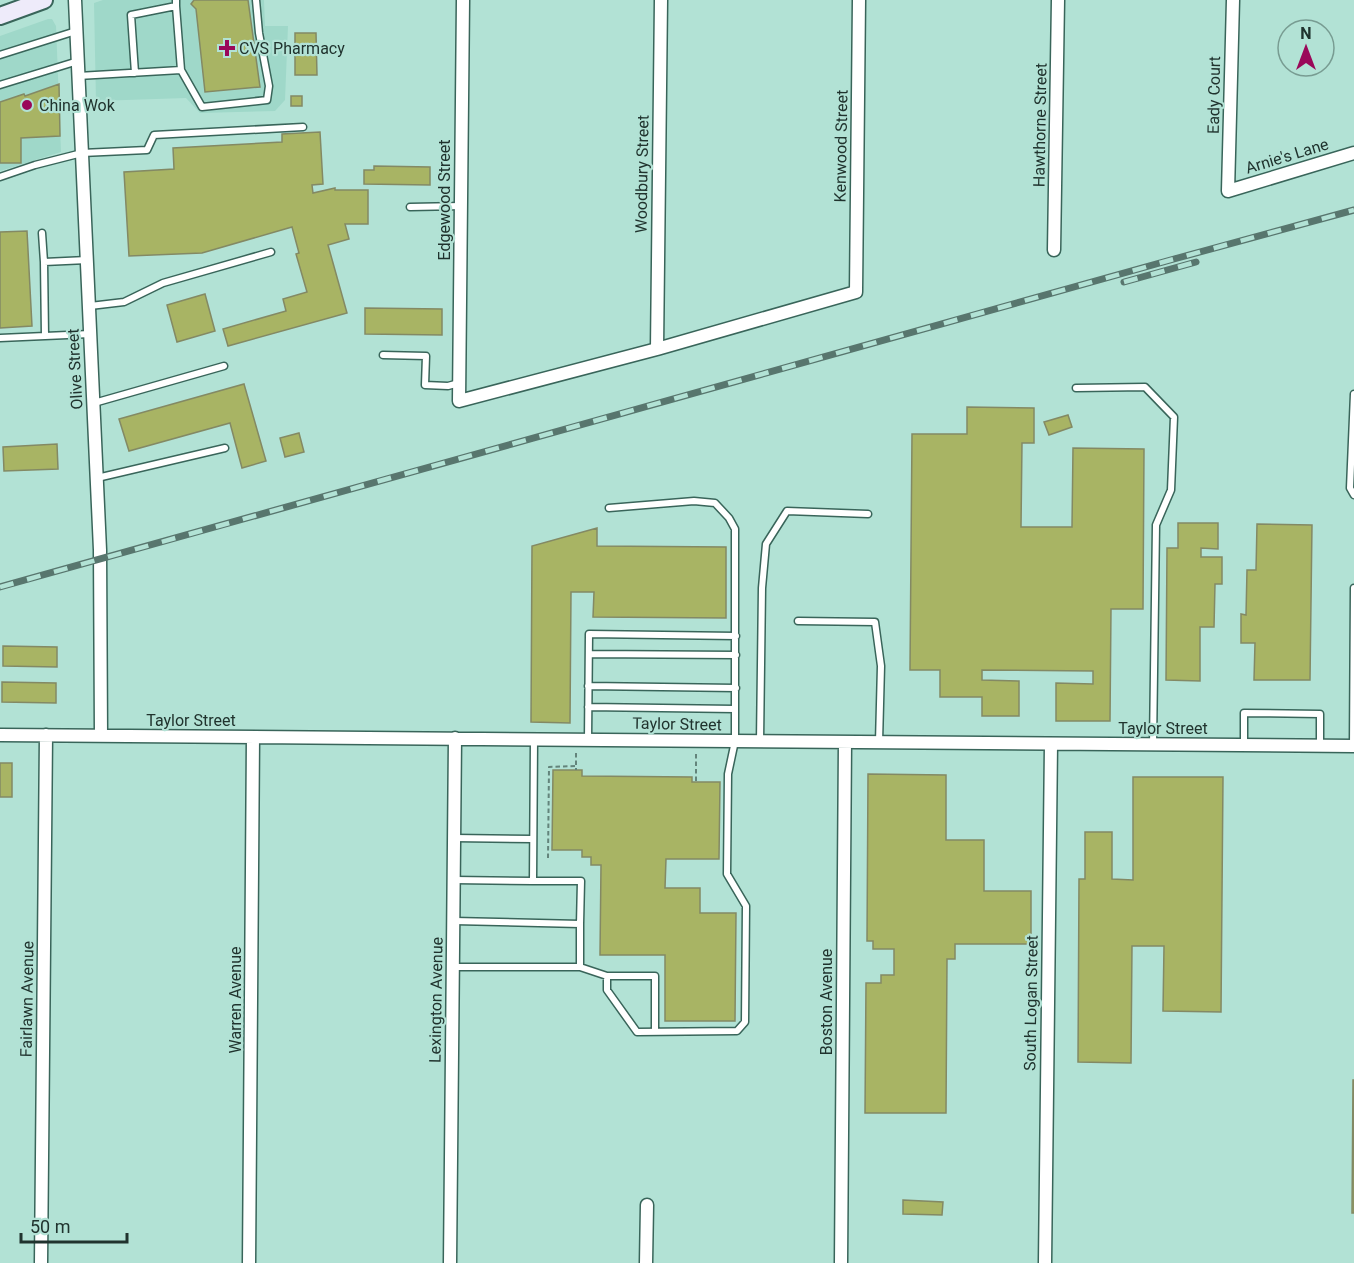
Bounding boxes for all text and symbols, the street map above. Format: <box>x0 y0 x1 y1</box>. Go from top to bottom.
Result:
north arrow <box>1276 18 1336 78</box>
text: N <box>1300 24 1312 43</box>
place label: CVS Pharmacy <box>239 39 345 58</box>
marker: CVS Pharmacy <box>220 41 234 55</box>
street label: Eady Court <box>1204 56 1224 134</box>
street label: Hawthorne Street <box>1029 63 1051 187</box>
street label: Kenwood Street <box>831 90 851 202</box>
place label: China Wok <box>39 96 116 115</box>
marker: China Wok <box>20 98 34 112</box>
street label: Woodbury Street <box>631 115 653 233</box>
street label: Arnie's Lane <box>1243 134 1331 178</box>
street label: Edgewood Street <box>435 140 454 260</box>
street label: Olive Street <box>63 328 87 410</box>
street label: Taylor Street <box>146 711 236 730</box>
street label: Taylor Street <box>632 714 722 734</box>
street label: Taylor Street <box>1118 719 1208 738</box>
street label: South Logan Street <box>1020 935 1042 1071</box>
street label: Lexington Avenue <box>425 937 447 1063</box>
street label: Fairlawn Avenue <box>16 941 38 1057</box>
street label: Warren Avenue <box>226 947 245 1053</box>
street label: Boston Avenue <box>817 949 836 1055</box>
scale bar <box>21 1206 128 1244</box>
text: 50 m <box>30 1216 70 1237</box>

